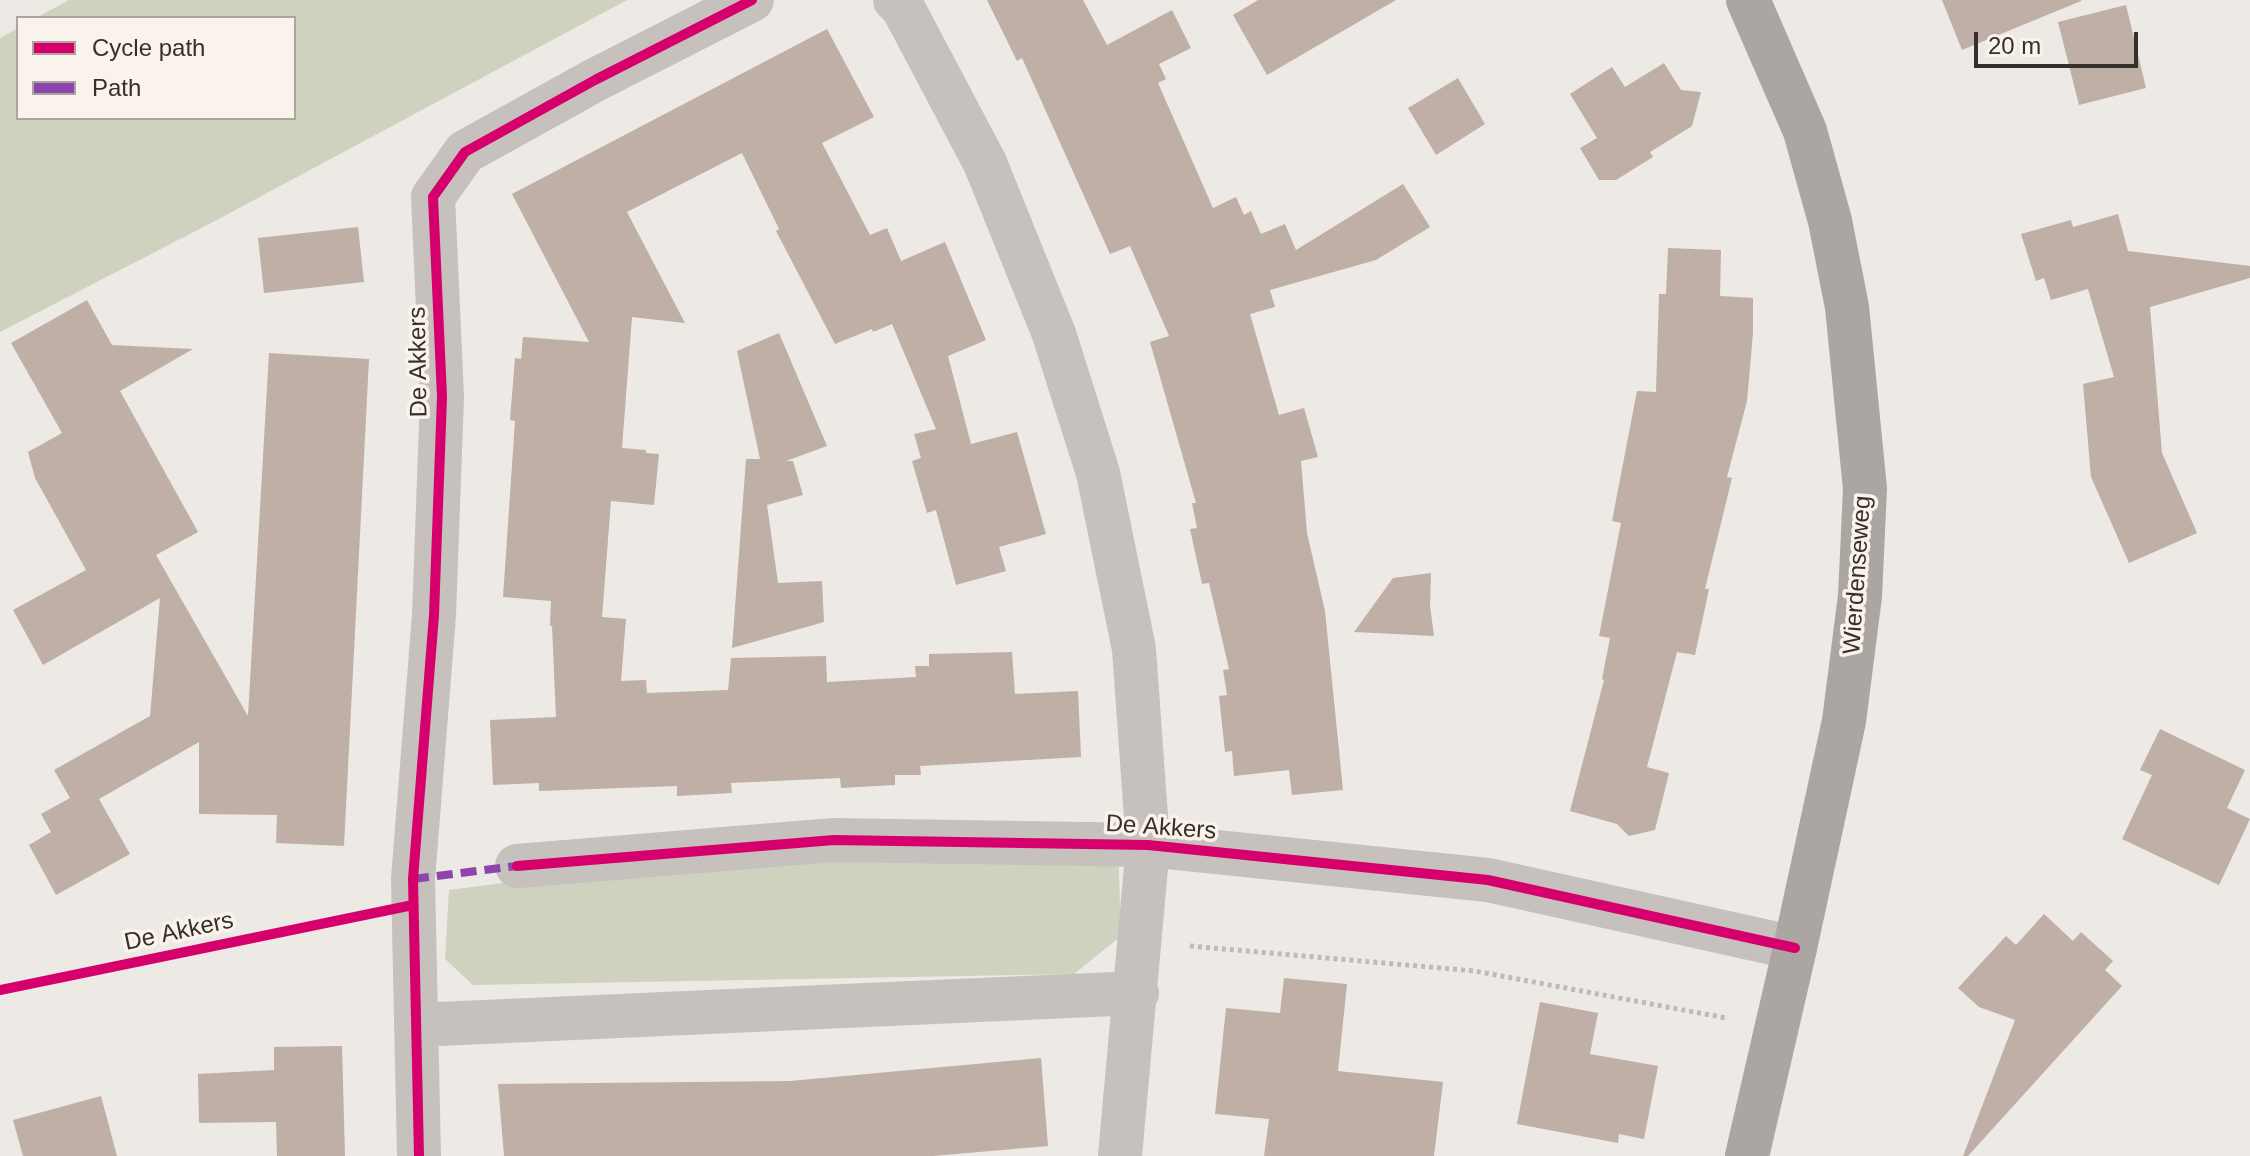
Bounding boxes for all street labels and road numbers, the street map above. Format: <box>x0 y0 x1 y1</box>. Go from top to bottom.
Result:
street label: De Akkers <box>404 306 434 418</box>
street label: Wierdenseweg <box>1838 495 1878 655</box>
street label: De Akkers <box>1105 810 1217 846</box>
street label: De Akkers <box>122 906 236 958</box>

